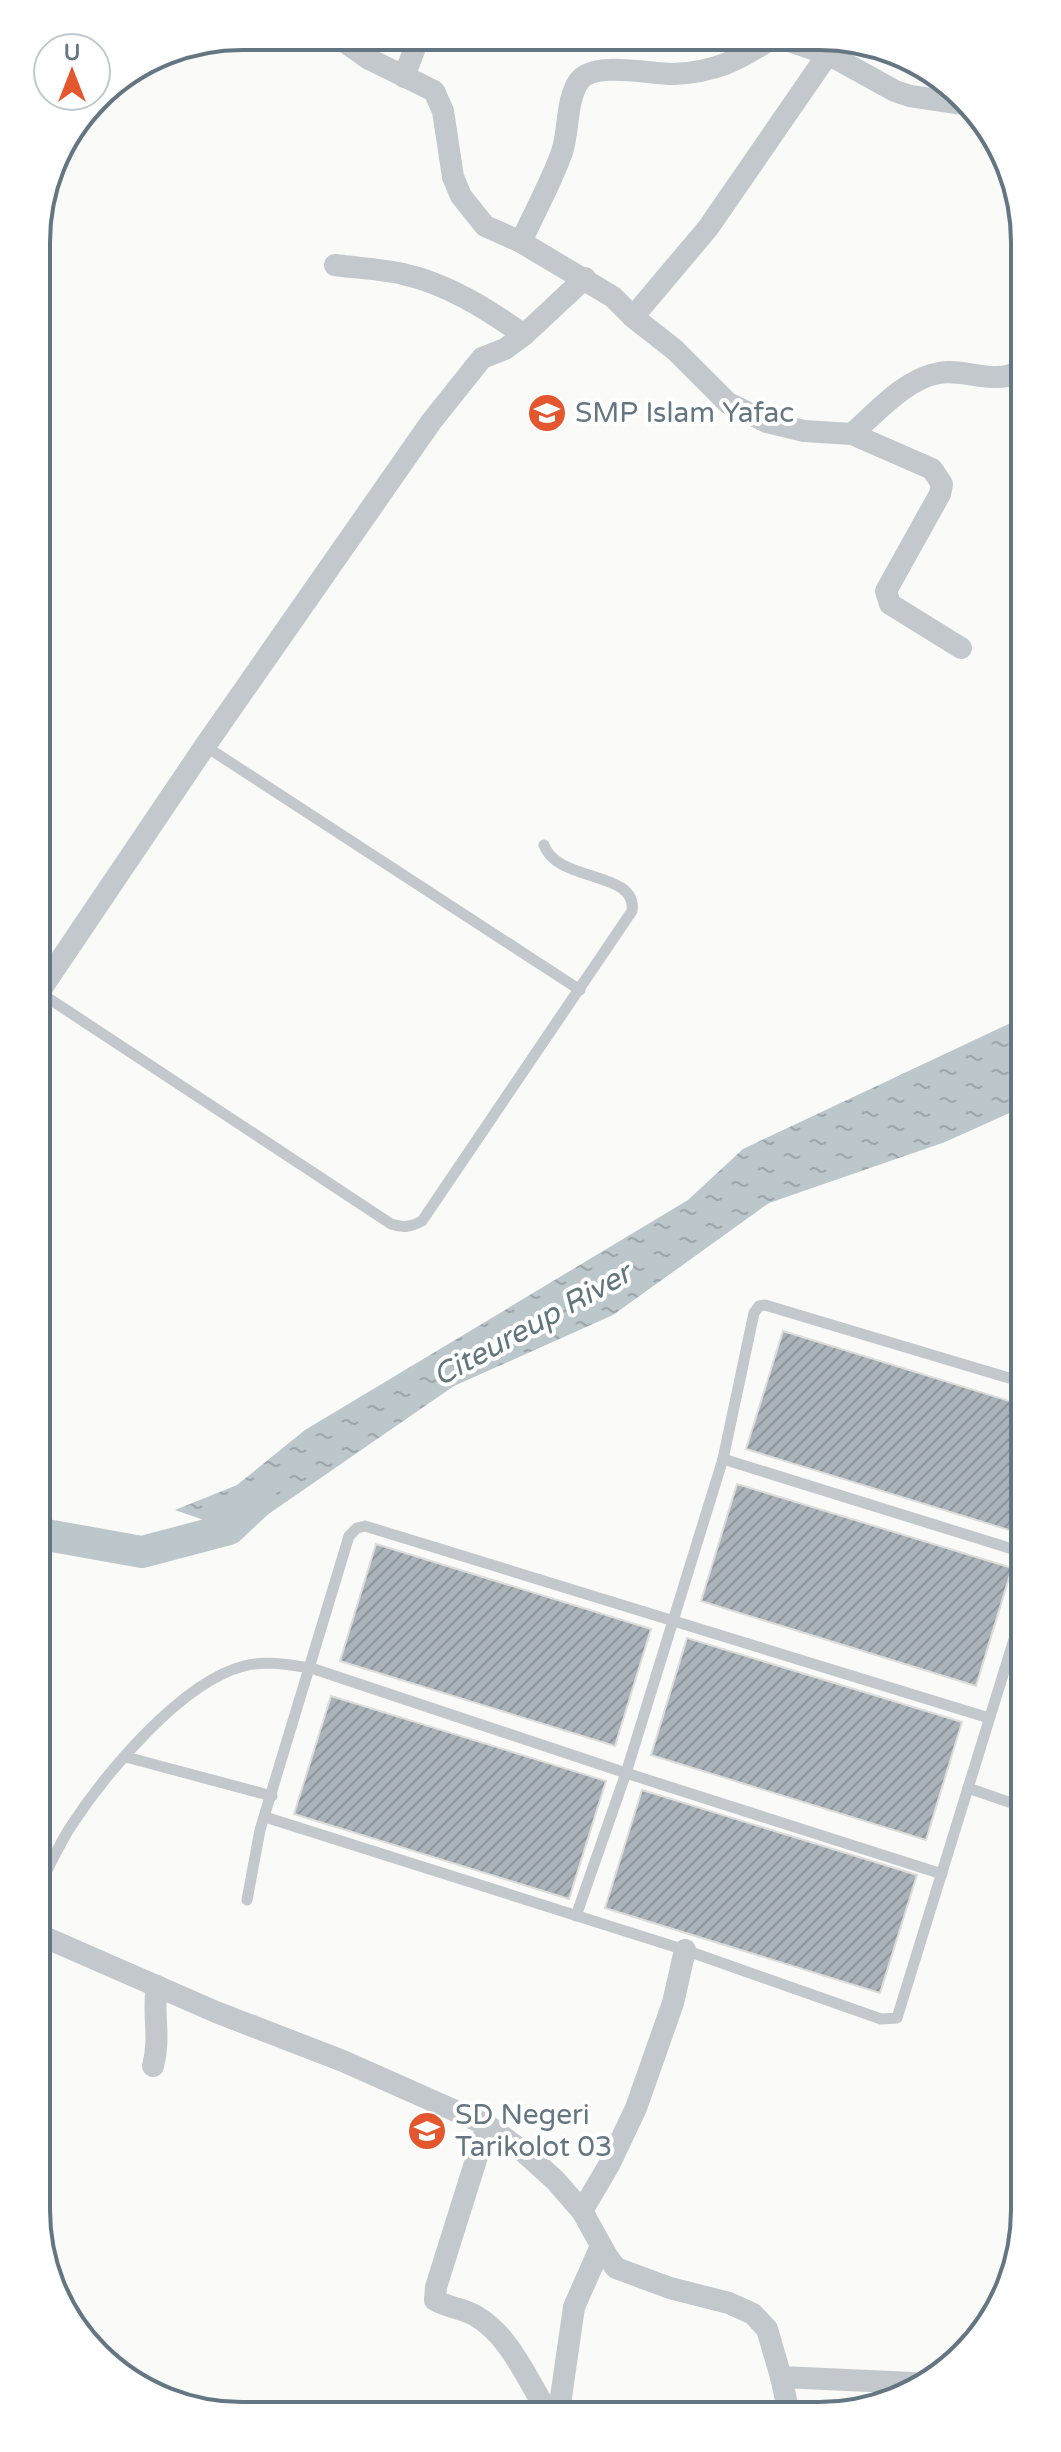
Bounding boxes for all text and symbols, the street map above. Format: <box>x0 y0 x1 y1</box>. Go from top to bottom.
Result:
north arrow <box>32 32 112 112</box>
text: U <box>64 40 80 66</box>
school or university icon: SMP Islam Yafac <box>526 392 568 434</box>
place label: SMP Islam Yafac <box>575 396 794 430</box>
water label: Citeureup River <box>426 1254 641 1395</box>
place label: SD Negeri Tarikolot 03 <box>455 2098 612 2164</box>
school or university icon: SD Negeri Tarikolot 03 <box>406 2110 448 2152</box>

